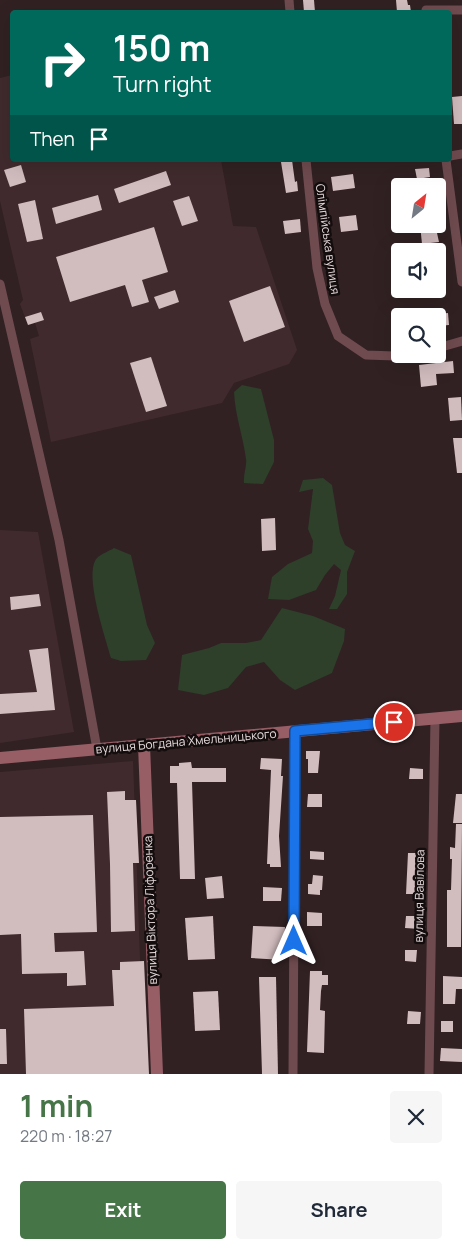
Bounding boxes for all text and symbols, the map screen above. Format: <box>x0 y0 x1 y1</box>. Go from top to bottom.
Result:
text: 150 m <box>113 24 210 72</box>
icon: right <box>30 30 95 95</box>
text: Turn right <box>113 69 211 99</box>
icon: arrive <box>85 125 113 153</box>
text: Then <box>30 126 75 152</box>
north arrow <box>391 178 446 232</box>
map controls <box>391 178 446 363</box>
street label: Олімпійська вулиця <box>312 183 344 295</box>
button: sound <box>391 243 446 298</box>
button: search <box>391 308 446 363</box>
pin <box>373 701 415 743</box>
icon: arrive <box>380 708 408 736</box>
street label: вулиця Богдана Хмельницького <box>95 725 277 757</box>
street label: вулиця Віктора Ліфоренка <box>139 835 161 985</box>
street label: вулиця Вавілова <box>410 849 428 943</box>
position arrow <box>267 914 319 966</box>
text: 1 min <box>20 1085 93 1126</box>
button: close <box>390 1091 442 1143</box>
text: 220 m · 18:27 <box>20 1125 112 1147</box>
button: Exit <box>20 1181 226 1239</box>
button: Share <box>236 1181 442 1239</box>

